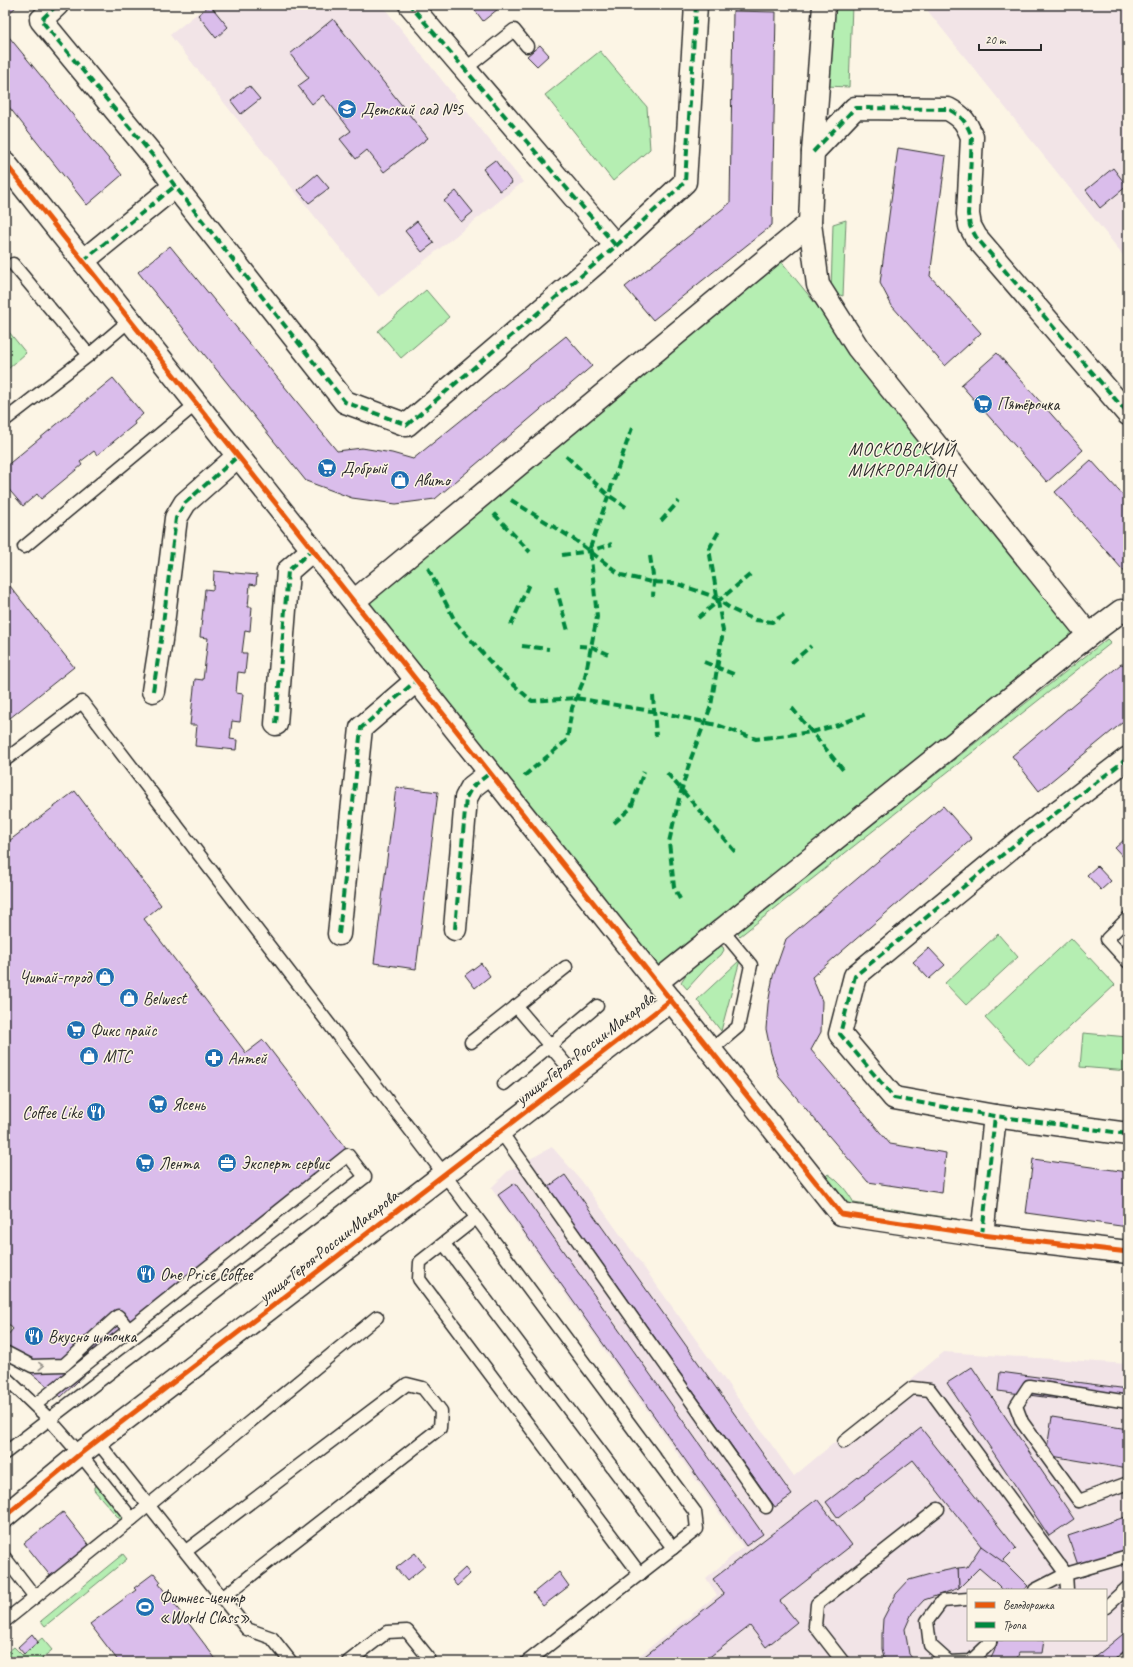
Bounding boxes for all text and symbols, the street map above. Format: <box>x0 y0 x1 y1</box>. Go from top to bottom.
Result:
scale bar <box>979 26 1041 52</box>
text: 20 m <box>985 32 1007 48</box>
school or university icon: Детский сад №5 <box>336 98 358 120</box>
place label: Детский сад №5 <box>361 99 464 120</box>
supermarket icon: Пятёрочка <box>972 393 994 415</box>
place label: Пятёрочка <box>997 394 1060 415</box>
district label: МОСКОВСКИЙ МИКРОРАЙОН <box>848 438 958 481</box>
supermarket icon: Добрый <box>316 457 338 479</box>
place label: Добрый <box>341 458 388 479</box>
shop icon: Авито <box>389 469 411 491</box>
place label: Авито <box>414 470 452 491</box>
shop icon: Читай-город <box>94 966 116 988</box>
place label: Читай-город <box>19 967 93 988</box>
street label: улица Героя России Макарова <box>511 986 660 1110</box>
shop icon: Belwest <box>118 987 140 1009</box>
place label: Belwest <box>143 988 189 1009</box>
supermarket icon: Фикс прайс <box>65 1019 87 1041</box>
place label: Фикс прайс <box>90 1020 157 1041</box>
shop icon: МТС <box>78 1045 100 1067</box>
place label: МТС <box>103 1046 133 1067</box>
pharmacy icon: Антей <box>203 1047 225 1069</box>
place label: Антей <box>228 1048 267 1069</box>
supermarket icon: Ясень <box>147 1093 169 1115</box>
place label: Ясень <box>172 1094 207 1115</box>
restaurant icon: Coffee Like <box>85 1101 107 1123</box>
place label: Coffee Like <box>22 1102 83 1123</box>
supermarket icon: Лента <box>134 1152 156 1174</box>
office icon: Эксперт сервис <box>216 1152 238 1174</box>
place label: Лента <box>159 1153 200 1174</box>
place label: Эксперт сервис <box>241 1153 331 1174</box>
street label: улица Героя России Макарова <box>254 1184 403 1308</box>
restaurant icon: One Price Coffee <box>135 1263 157 1285</box>
place label: One Price Coffee <box>160 1264 254 1285</box>
restaurant icon: Вкусно и точка <box>23 1325 45 1347</box>
place label: Вкусно и точка <box>48 1326 137 1347</box>
one-way arrow <box>38 1361 44 1370</box>
place label: Фитнес-центр «World Class» <box>159 1587 250 1628</box>
legend <box>967 1589 1107 1641</box>
sports icon: Фитнес-центр «World Class» <box>134 1596 156 1618</box>
text: Велодорожка <box>1003 1597 1055 1613</box>
text: Тропа <box>1003 1617 1027 1633</box>

